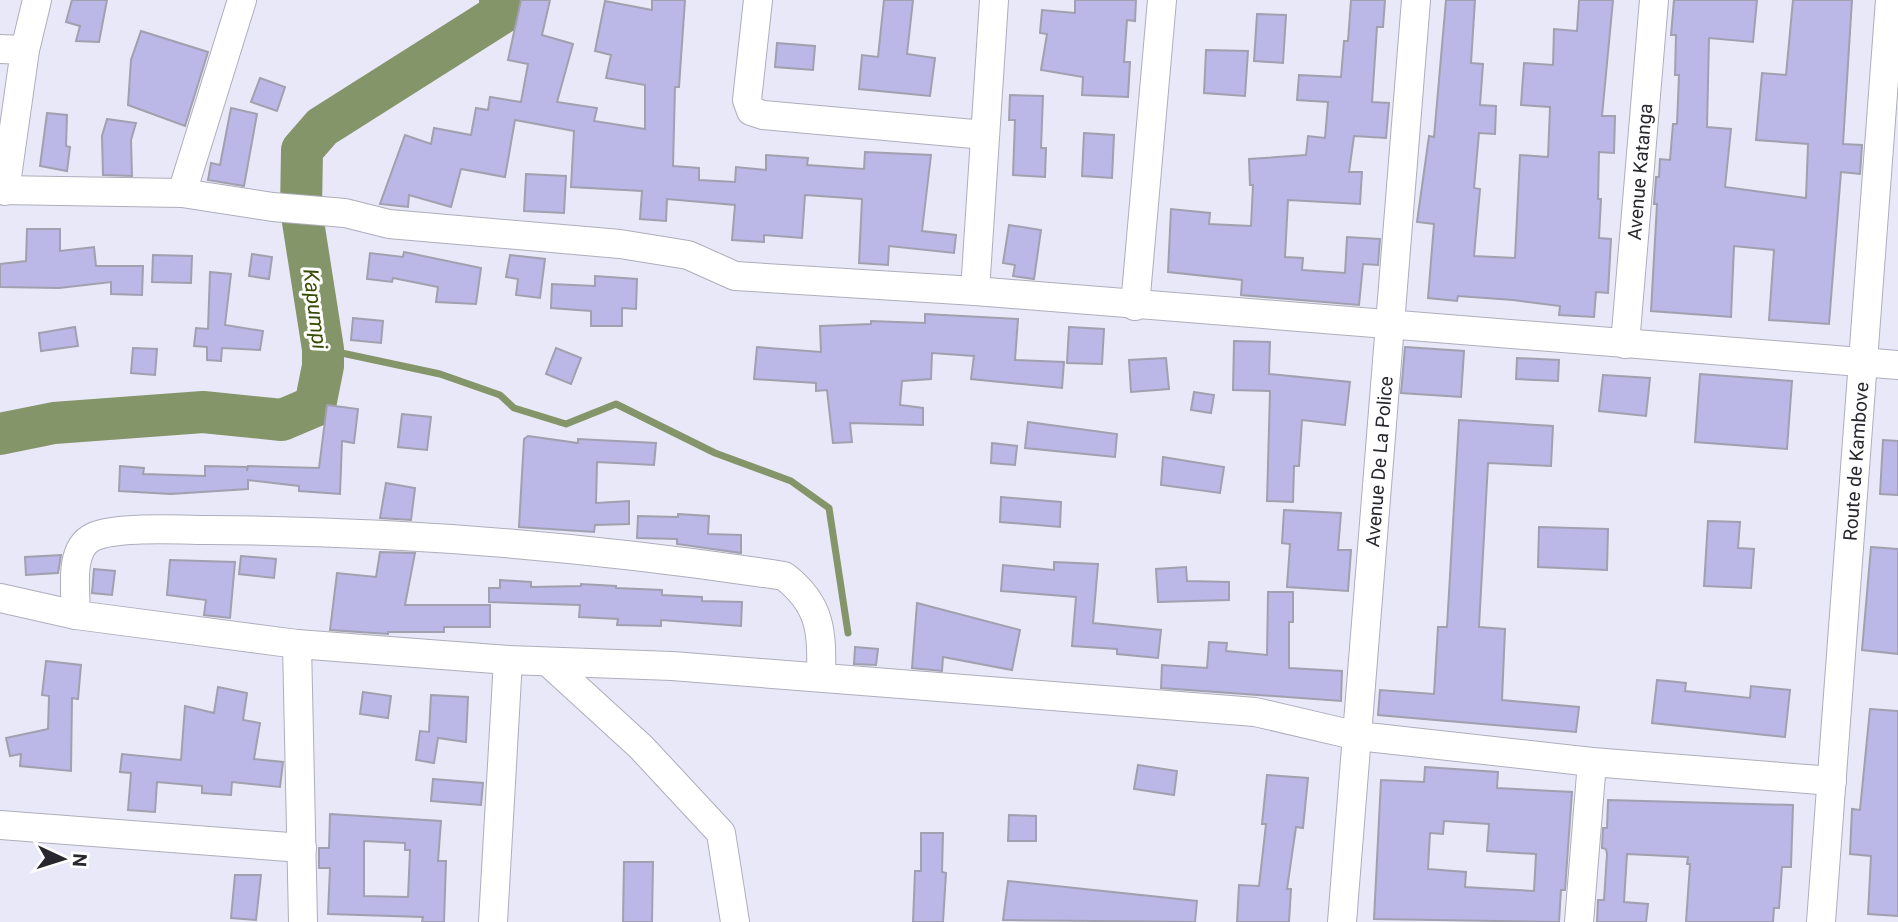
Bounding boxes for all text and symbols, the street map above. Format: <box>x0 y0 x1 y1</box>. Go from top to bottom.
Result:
street label: Avenue Katanga <box>1622 102 1657 241</box>
water label: Kapumpi <box>298 267 332 351</box>
street label: Avenue De La Police <box>1361 375 1397 548</box>
street label: Route de Kambove <box>1838 381 1873 541</box>
north arrow <box>28 824 98 894</box>
text: N <box>68 853 91 868</box>

